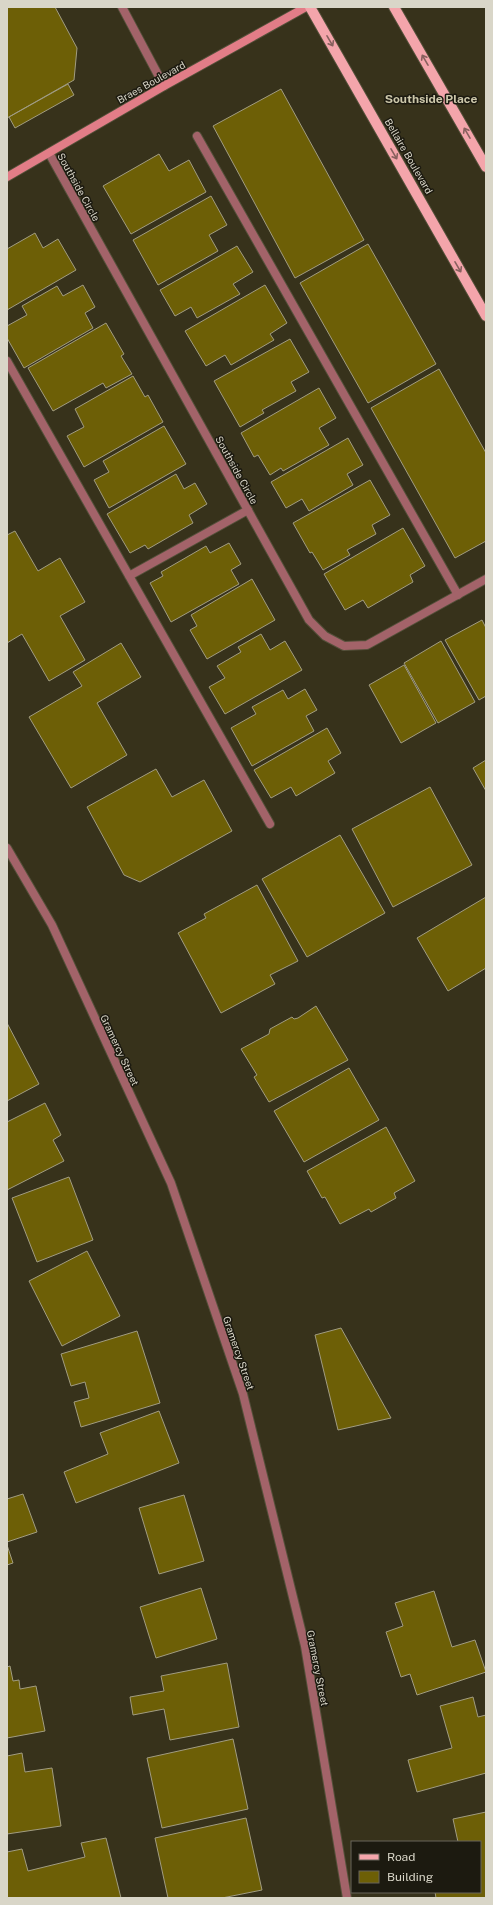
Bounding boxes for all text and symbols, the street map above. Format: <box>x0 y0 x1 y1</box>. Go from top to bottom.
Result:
one-way arrow <box>326 35 334 47</box>
one-way arrow <box>420 54 428 66</box>
street label: Braes Boulevard <box>115 58 187 106</box>
district label: Southside Place <box>385 92 477 106</box>
street label: Bellaire Boulevard <box>383 116 435 196</box>
one-way arrow <box>462 128 470 140</box>
one-way arrow <box>390 148 398 160</box>
street label: Southside Circle <box>55 151 103 224</box>
one-way arrow <box>455 261 463 273</box>
street label: Southside Circle <box>213 434 261 507</box>
street label: Gramercy Street <box>98 1013 142 1088</box>
street label: Gramercy Street <box>221 1315 257 1391</box>
street label: Gramercy Street <box>305 1629 331 1707</box>
legend <box>351 1841 481 1893</box>
text: Road <box>387 1850 415 1864</box>
text: Building <box>387 1870 433 1884</box>

